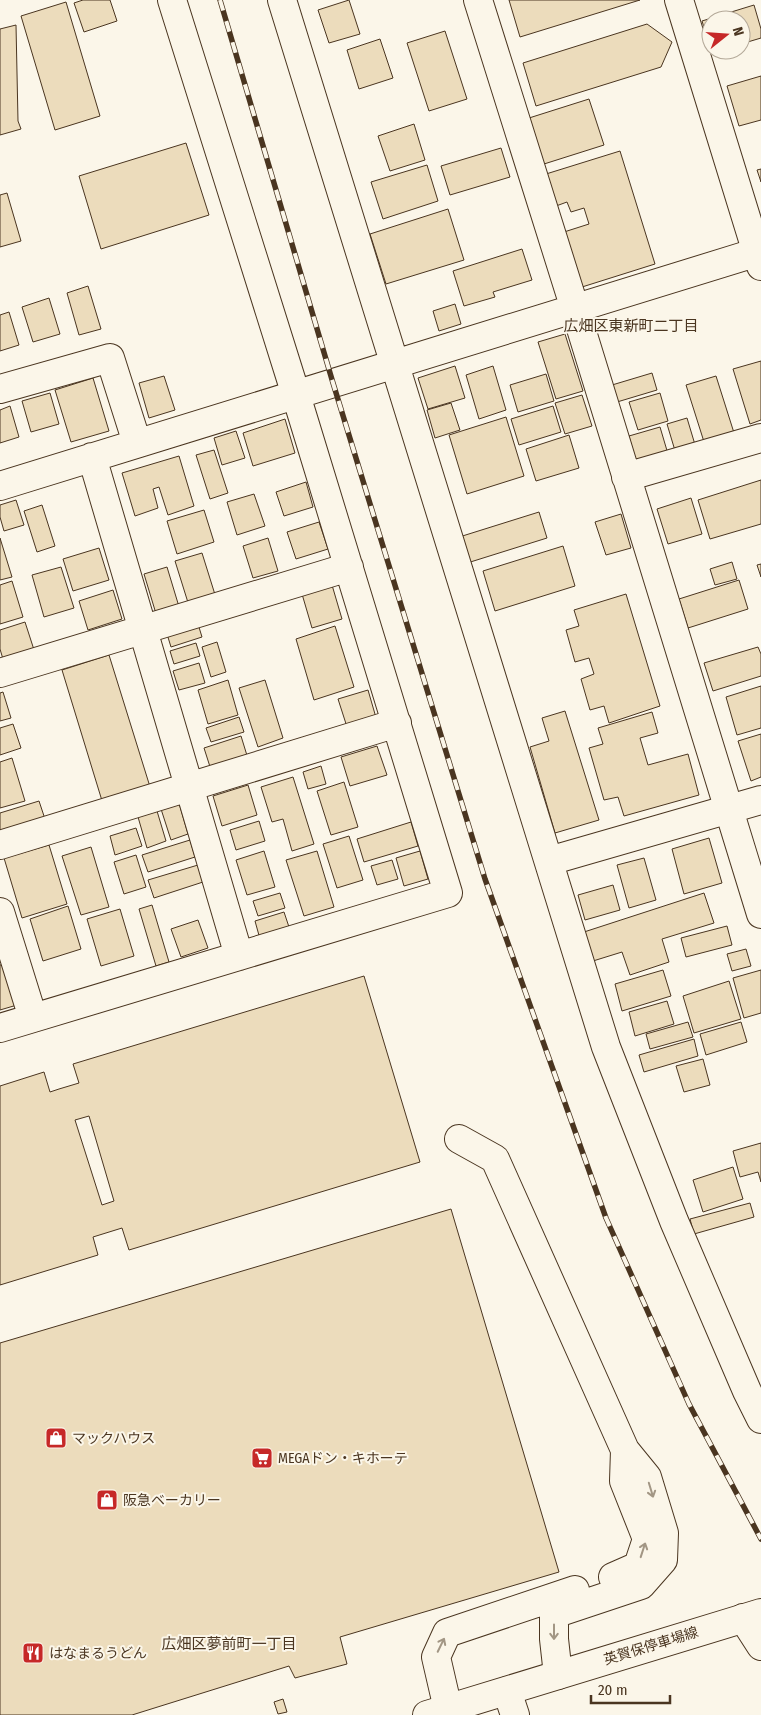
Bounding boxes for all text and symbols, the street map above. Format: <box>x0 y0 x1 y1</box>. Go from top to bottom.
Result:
north arrow <box>701 10 751 60</box>
text: N <box>729 25 747 38</box>
district label: 広畑区東新町二丁目 <box>563 317 699 335</box>
shop icon: マックハウス <box>44 1426 68 1450</box>
place label: マックハウス <box>72 1430 155 1447</box>
supermarket icon: MEGAドン・キホーテ <box>250 1446 274 1470</box>
place label: MEGAドン・キホーテ <box>278 1450 408 1467</box>
one-way arrow <box>647 1482 657 1498</box>
shop icon: 阪急ベーカリー <box>95 1488 119 1512</box>
place label: 阪急ベーカリー <box>123 1492 221 1509</box>
one-way arrow <box>639 1543 648 1558</box>
one-way arrow <box>549 1624 559 1640</box>
street label: 英賀保停車場線 <box>602 1624 700 1668</box>
district label: 広畑区夢前町一丁目 <box>161 1635 297 1653</box>
one-way arrow <box>437 1638 446 1653</box>
restaurant icon: はなまるうどん <box>21 1641 45 1665</box>
place label: はなまるうどん <box>49 1645 147 1662</box>
scale bar <box>591 1672 670 1704</box>
text: 20 m <box>598 1681 628 1699</box>

